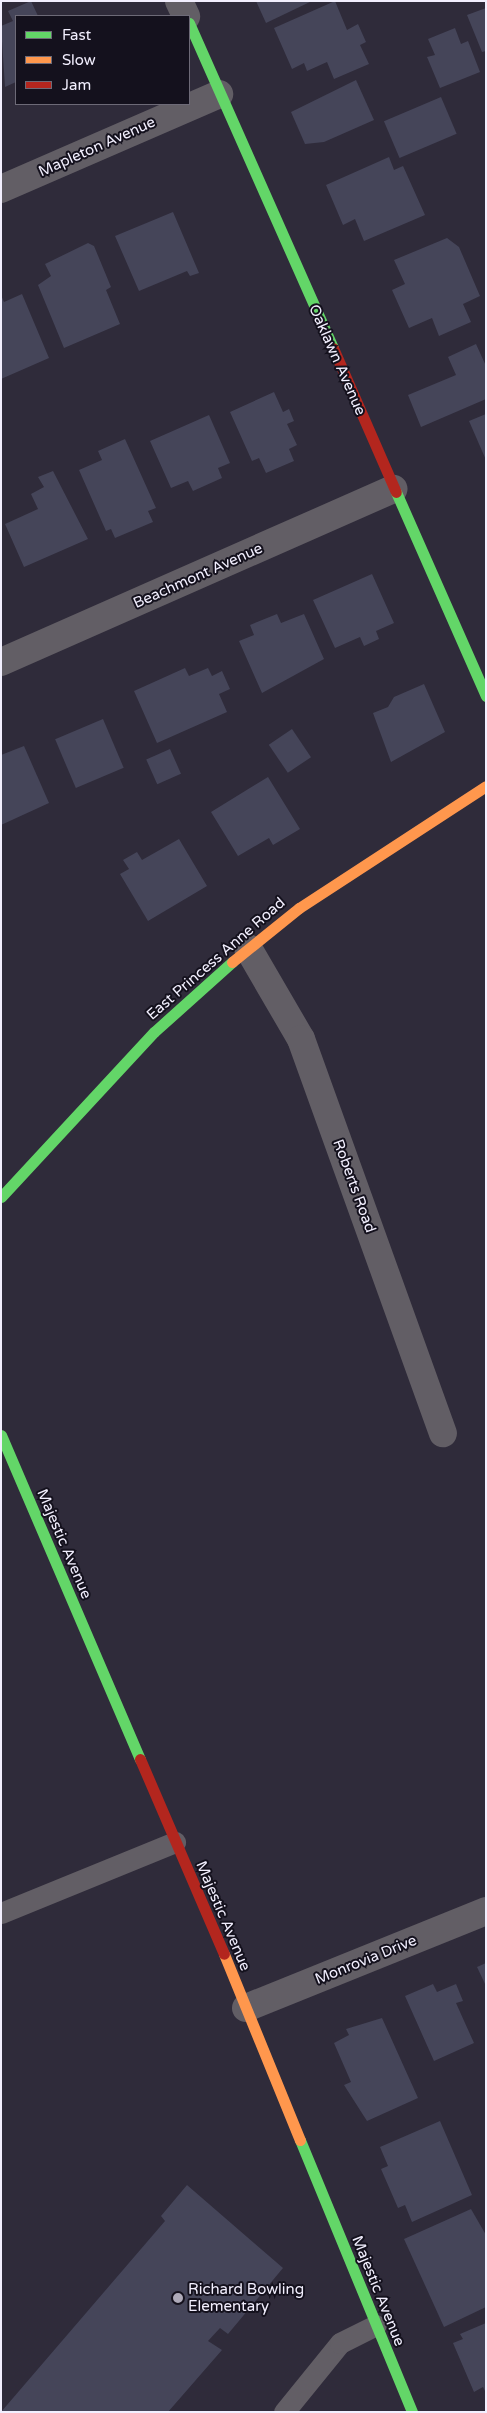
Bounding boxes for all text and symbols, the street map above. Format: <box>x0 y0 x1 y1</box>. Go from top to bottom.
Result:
legend <box>15 15 190 105</box>
text: Fast <box>62 26 91 44</box>
text: Slow <box>62 51 96 69</box>
text: Jam <box>62 76 91 94</box>
street label: Mapleton Avenue <box>36 113 158 181</box>
street label: Oaklawn Avenue <box>305 302 369 418</box>
street label: Beachmont Avenue <box>131 539 265 613</box>
street label: East Princess Anne Road <box>143 894 289 1024</box>
street label: Roberts Road <box>329 1137 379 1235</box>
street label: Majestic Avenue <box>33 1486 95 1602</box>
street label: Majestic Avenue <box>192 1858 254 1974</box>
street label: Monrovia Drive <box>313 1931 419 1989</box>
street label: Majestic Avenue <box>348 2233 408 2349</box>
place label: Richard Bowling Elementary <box>188 2280 304 2315</box>
marker: Richard Bowling Elementary <box>172 2292 184 2304</box>

